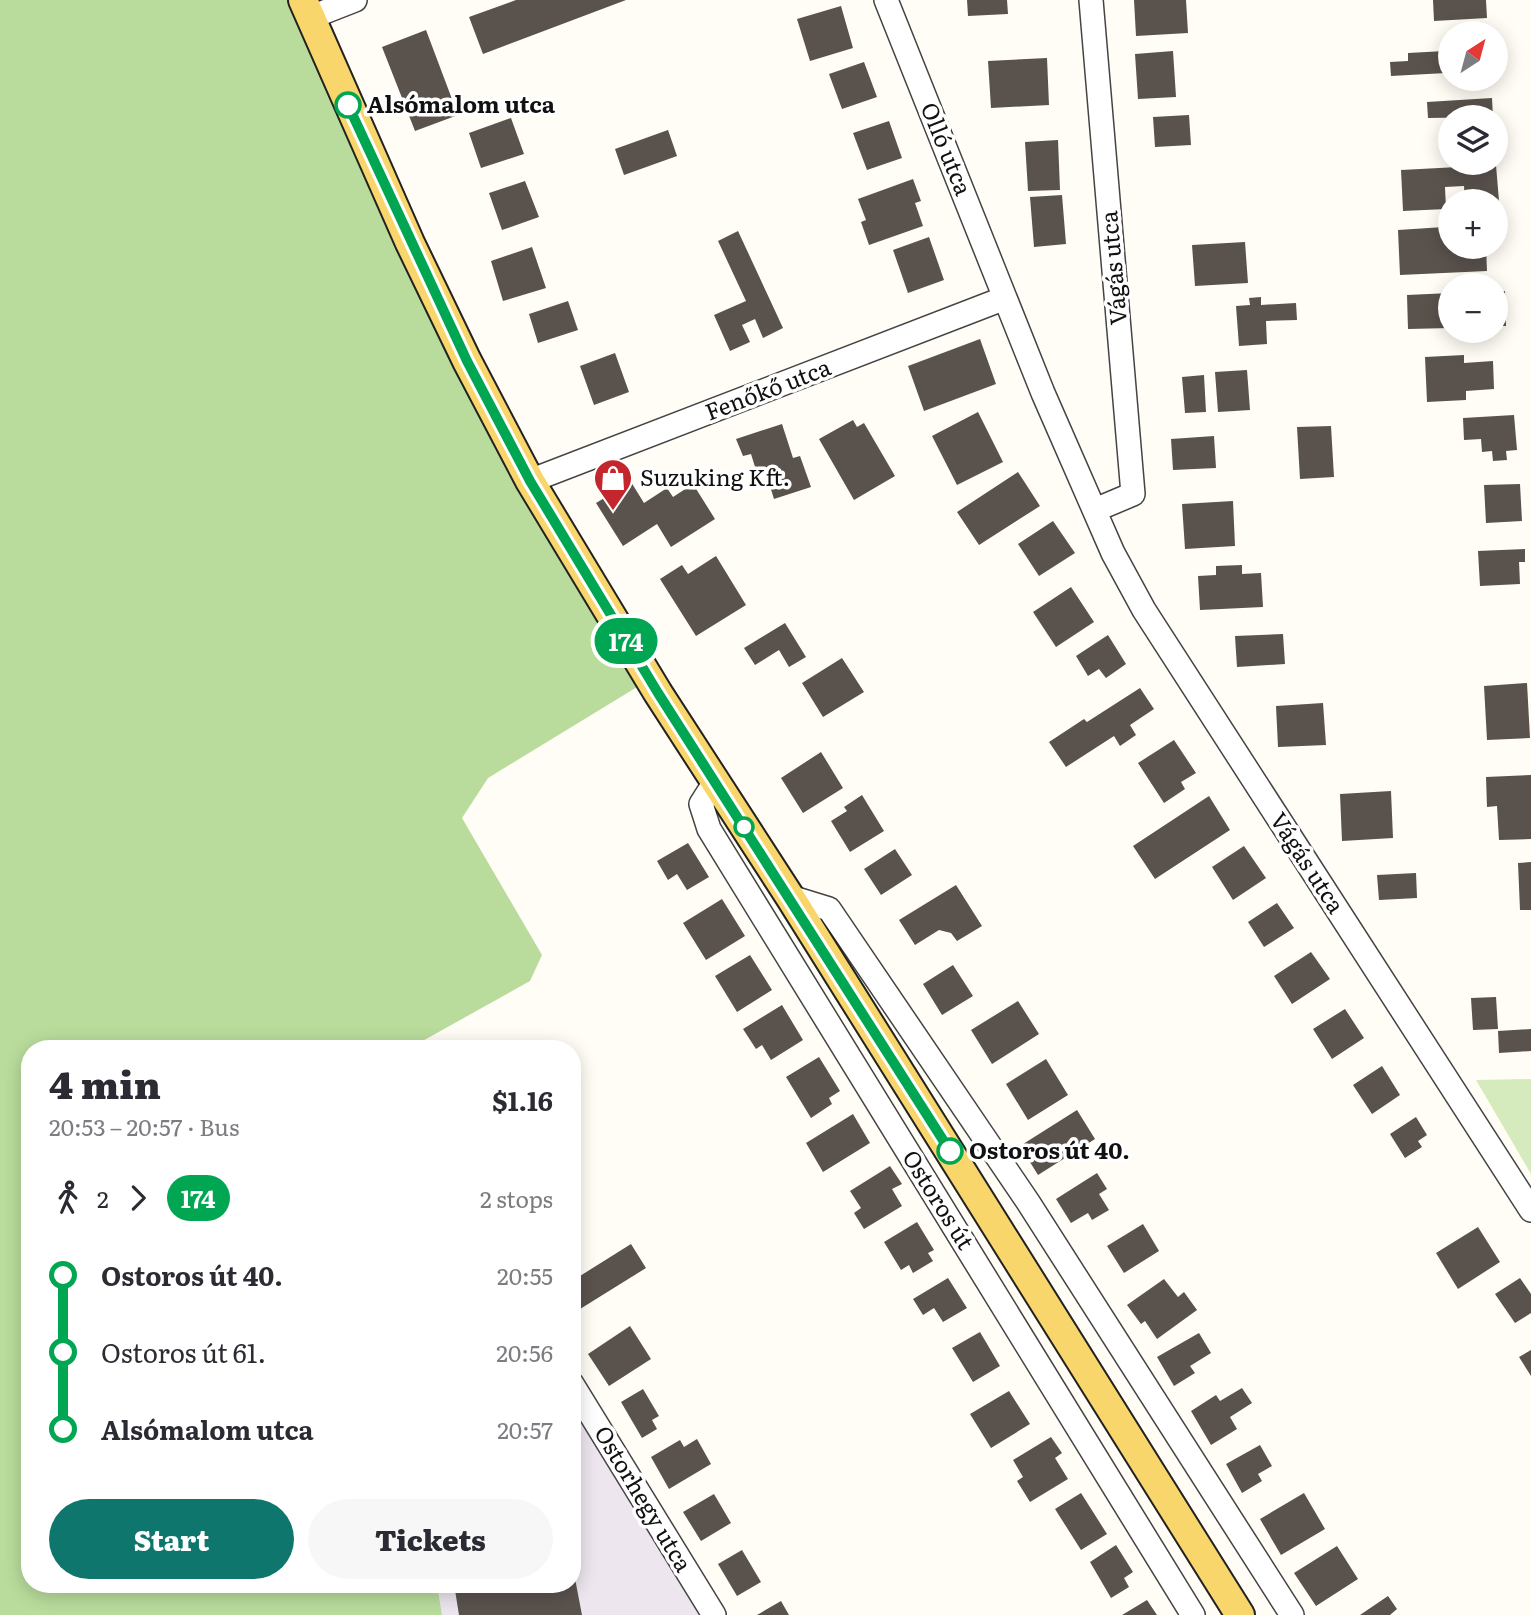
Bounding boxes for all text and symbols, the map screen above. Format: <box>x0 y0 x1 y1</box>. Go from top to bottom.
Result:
north arrow <box>1438 21 1508 91</box>
map controls <box>1438 21 1508 343</box>
place label: Alsómalom utca <box>367 86 556 120</box>
marker: Alsómalom utca <box>335 92 361 118</box>
street label: Olló utca <box>914 97 982 200</box>
button: layers <box>1438 105 1508 175</box>
button: + <box>1438 189 1508 259</box>
street label: Vágás utca <box>1090 209 1134 327</box>
button: − <box>1438 273 1508 343</box>
street label: Fenőkő utca <box>700 348 836 428</box>
shop icon: Suzuking Kft. <box>592 457 634 512</box>
place label: Suzuking Kft. <box>640 459 790 493</box>
line badge: 174 <box>586 618 666 664</box>
text: 174 <box>609 623 643 658</box>
street label: Vágás utca <box>1263 805 1354 920</box>
unlabelled marker <box>734 817 754 837</box>
text: 4 min <box>49 1054 161 1111</box>
text: $1.16 <box>492 1080 553 1119</box>
text: 20:53 – 20:57 · Bus <box>49 1109 239 1143</box>
place label: Ostoros út 40. <box>969 1132 1130 1166</box>
marker: Ostoros út 40. <box>937 1138 963 1164</box>
street label: Ostoros út <box>896 1142 984 1256</box>
icon: walk <box>49 1179 87 1217</box>
icon: forward <box>119 1179 157 1217</box>
text: 174 <box>181 1180 216 1215</box>
text: 2 <box>97 1181 109 1215</box>
text: 2 stops <box>480 1181 553 1215</box>
text: Ostoros út 40. <box>101 1255 283 1294</box>
text: 20:55 <box>497 1258 553 1292</box>
text: Ostoros út 61. <box>101 1332 266 1371</box>
text: 20:56 <box>496 1335 553 1369</box>
text: Alsómalom utca <box>101 1409 314 1448</box>
text: 20:57 <box>497 1412 553 1446</box>
street label: Ostorhegy utca <box>588 1418 702 1578</box>
button: Start <box>49 1499 294 1579</box>
button: Tickets <box>308 1499 553 1579</box>

